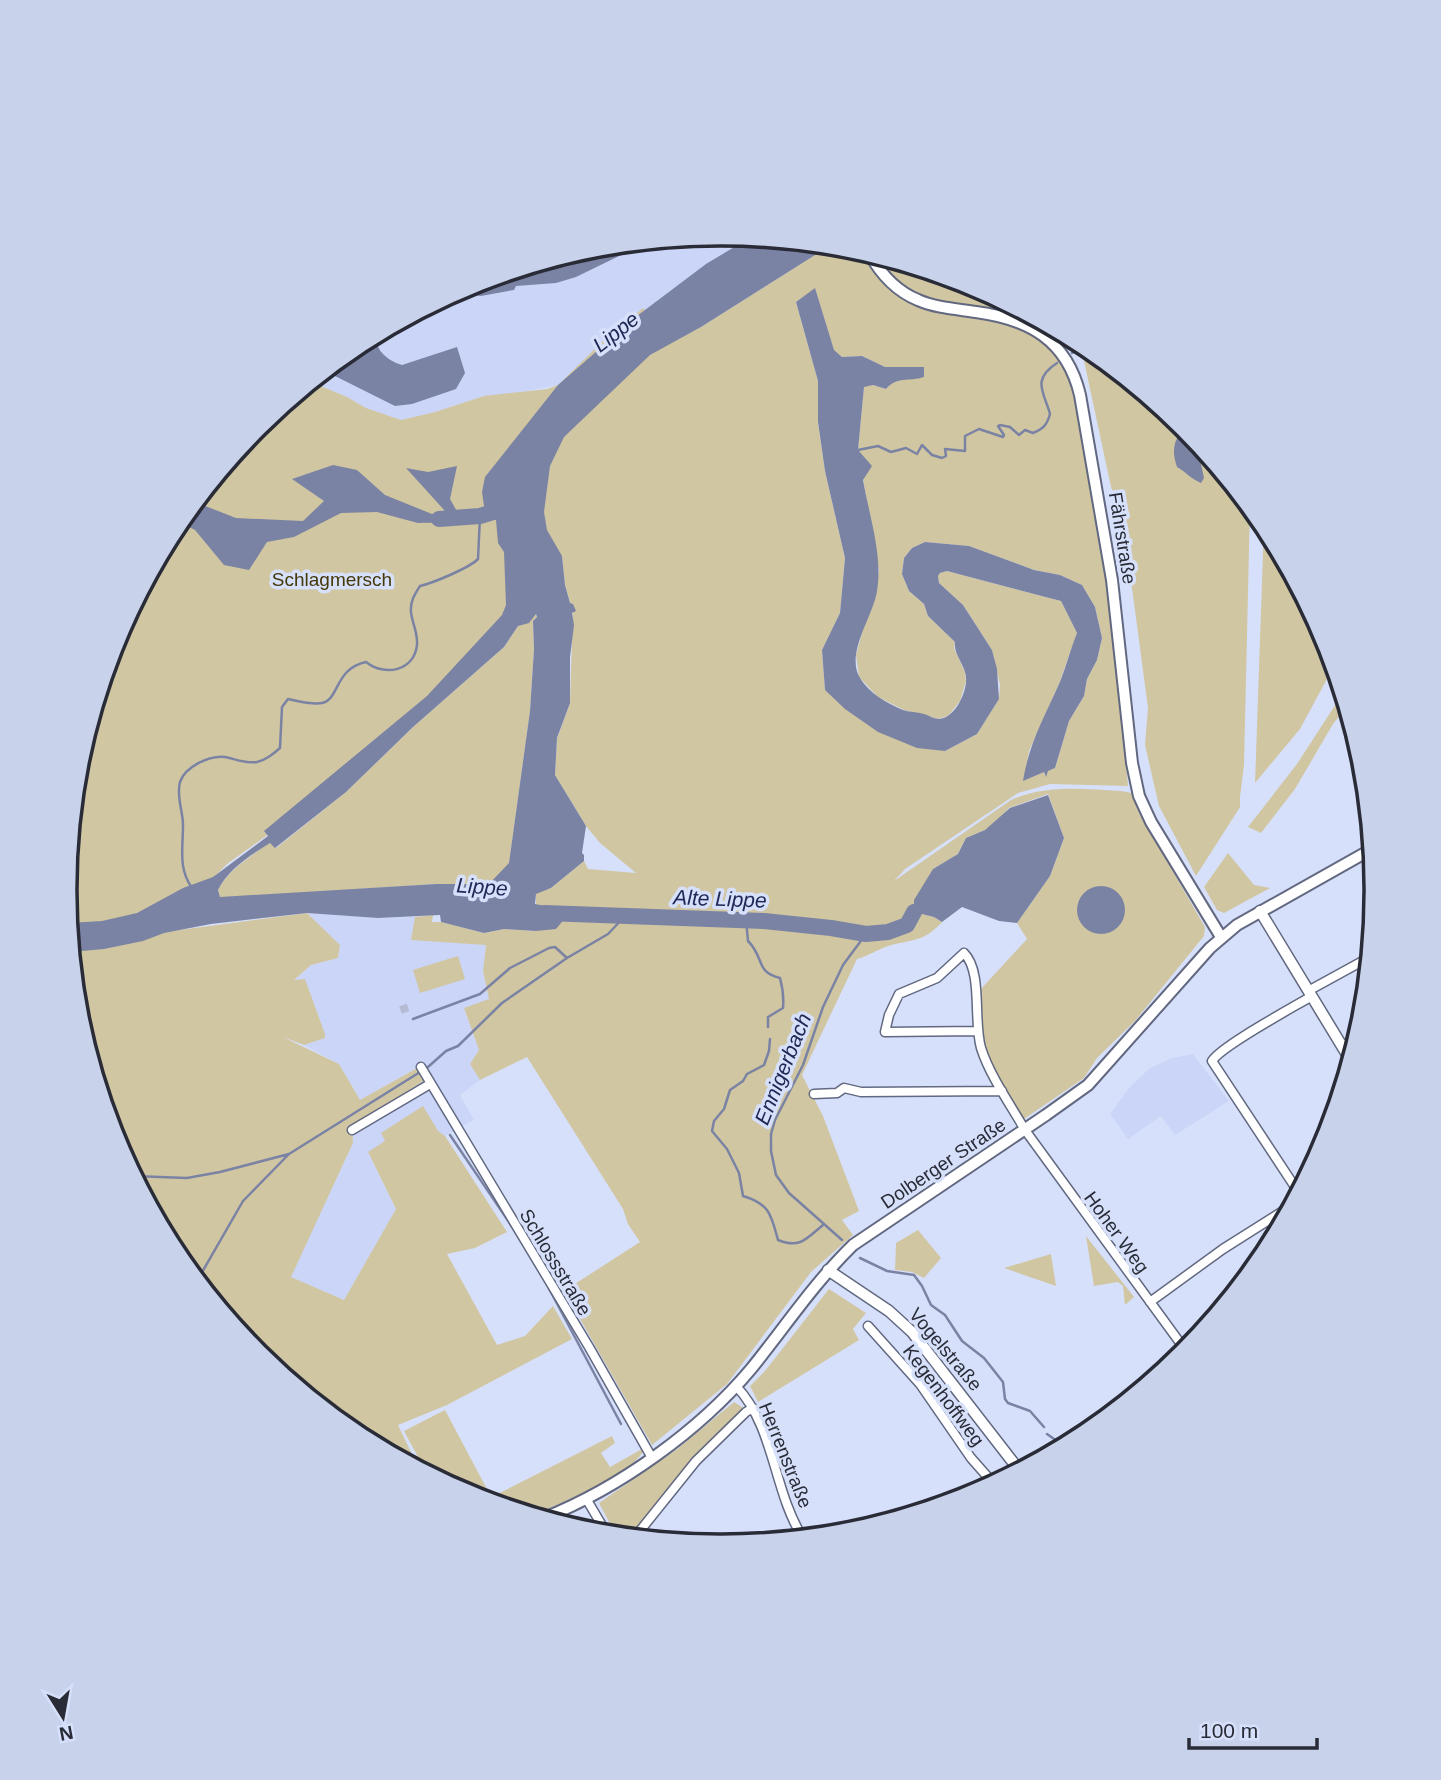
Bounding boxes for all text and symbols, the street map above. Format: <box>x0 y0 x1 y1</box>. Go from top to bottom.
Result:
water label: Lippe <box>588 307 643 356</box>
street label: Fährstraße <box>1105 491 1140 586</box>
park label: Schlagmersch <box>272 569 392 590</box>
water label: Lippe <box>456 873 508 900</box>
water label: Alte Lippe <box>671 885 767 912</box>
water label: Ennigerbach <box>750 1010 815 1128</box>
street label: Dolberger Straße <box>877 1114 1010 1213</box>
street label: Hoher Weg <box>1080 1187 1153 1277</box>
street label: Schlossstraße <box>516 1205 596 1319</box>
street label: Vogelstraße <box>905 1304 986 1395</box>
street label: Kegenhoffweg <box>899 1341 988 1450</box>
street label: Herrenstraße <box>755 1399 816 1511</box>
north arrow <box>28 1682 98 1752</box>
scale bar <box>1189 1706 1317 1750</box>
text: 100 m <box>1200 1719 1258 1742</box>
text: N <box>57 1722 75 1745</box>

